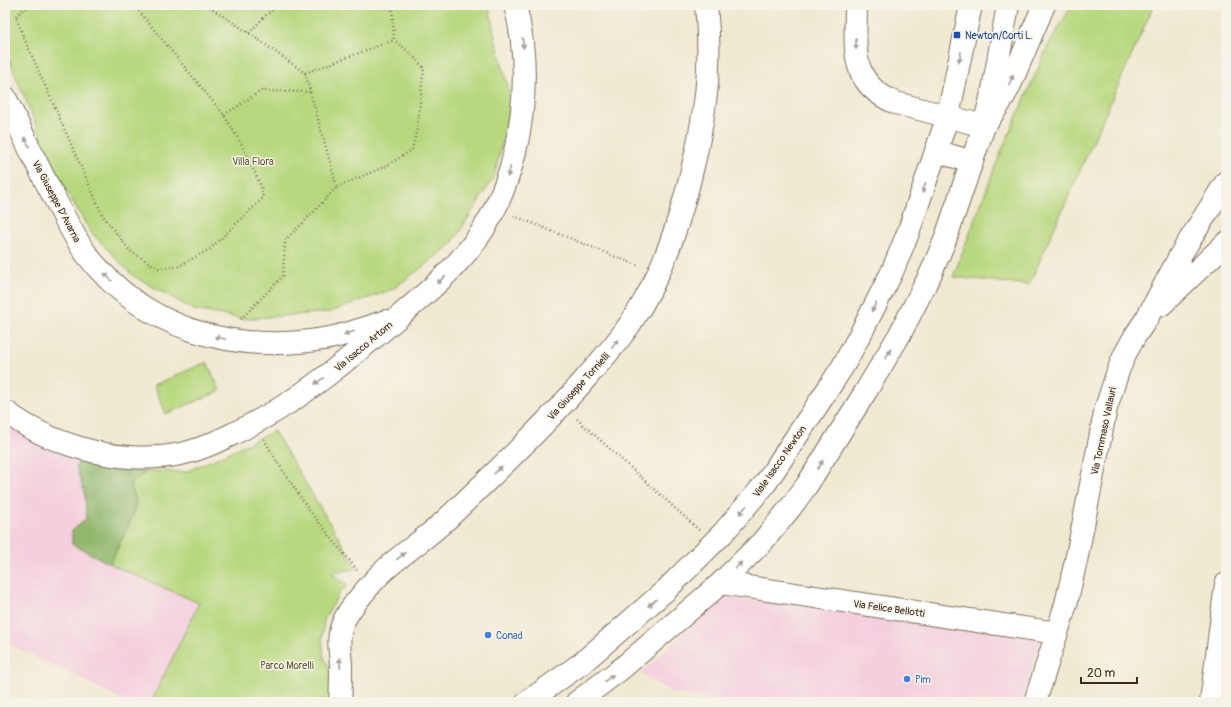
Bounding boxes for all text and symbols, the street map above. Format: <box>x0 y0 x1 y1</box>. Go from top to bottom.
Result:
marker: Newton/Corti L. <box>952 30 962 40</box>
place label: Newton/Corti L. <box>965 30 1033 42</box>
one-way arrow <box>519 37 526 49</box>
one-way arrow <box>853 38 859 51</box>
one-way arrow <box>957 51 963 63</box>
one-way arrow <box>1009 74 1015 86</box>
one-way arrow <box>24 136 30 148</box>
park label: Villa Flora <box>232 156 274 168</box>
street label: Via Giuseppe D'Avarna <box>29 158 83 245</box>
one-way arrow <box>506 166 512 178</box>
one-way arrow <box>921 182 927 194</box>
one-way arrow <box>103 272 113 282</box>
one-way arrow <box>436 275 445 284</box>
one-way arrow <box>871 301 877 313</box>
street label: Via Isacco Artom <box>332 319 395 375</box>
one-way arrow <box>342 330 354 336</box>
one-way arrow <box>214 335 226 341</box>
one-way arrow <box>611 338 619 349</box>
one-way arrow <box>884 349 892 359</box>
street label: Via Giuseppe Tornielli <box>545 350 612 423</box>
one-way arrow <box>314 377 324 385</box>
street label: Via Tommaso Vallauri <box>1089 386 1119 476</box>
street label: Viale Isacco Newton <box>751 423 809 500</box>
one-way arrow <box>816 460 824 470</box>
one-way arrow <box>493 465 503 475</box>
one-way arrow <box>738 505 747 515</box>
one-way arrow <box>396 552 407 561</box>
one-way arrow <box>733 561 743 571</box>
one-way arrow <box>647 598 657 607</box>
street label: Via Felice Bellotti <box>852 598 926 620</box>
marker: Conad <box>483 630 493 640</box>
place label: Conad <box>496 630 523 642</box>
one-way arrow <box>337 657 344 669</box>
scale bar <box>1081 659 1137 685</box>
park label: Parco Morelli <box>260 660 314 672</box>
text: 20 m <box>1087 666 1116 681</box>
one-way arrow <box>603 674 614 683</box>
marker: Pim <box>902 674 912 684</box>
place label: Pim <box>915 674 931 686</box>

